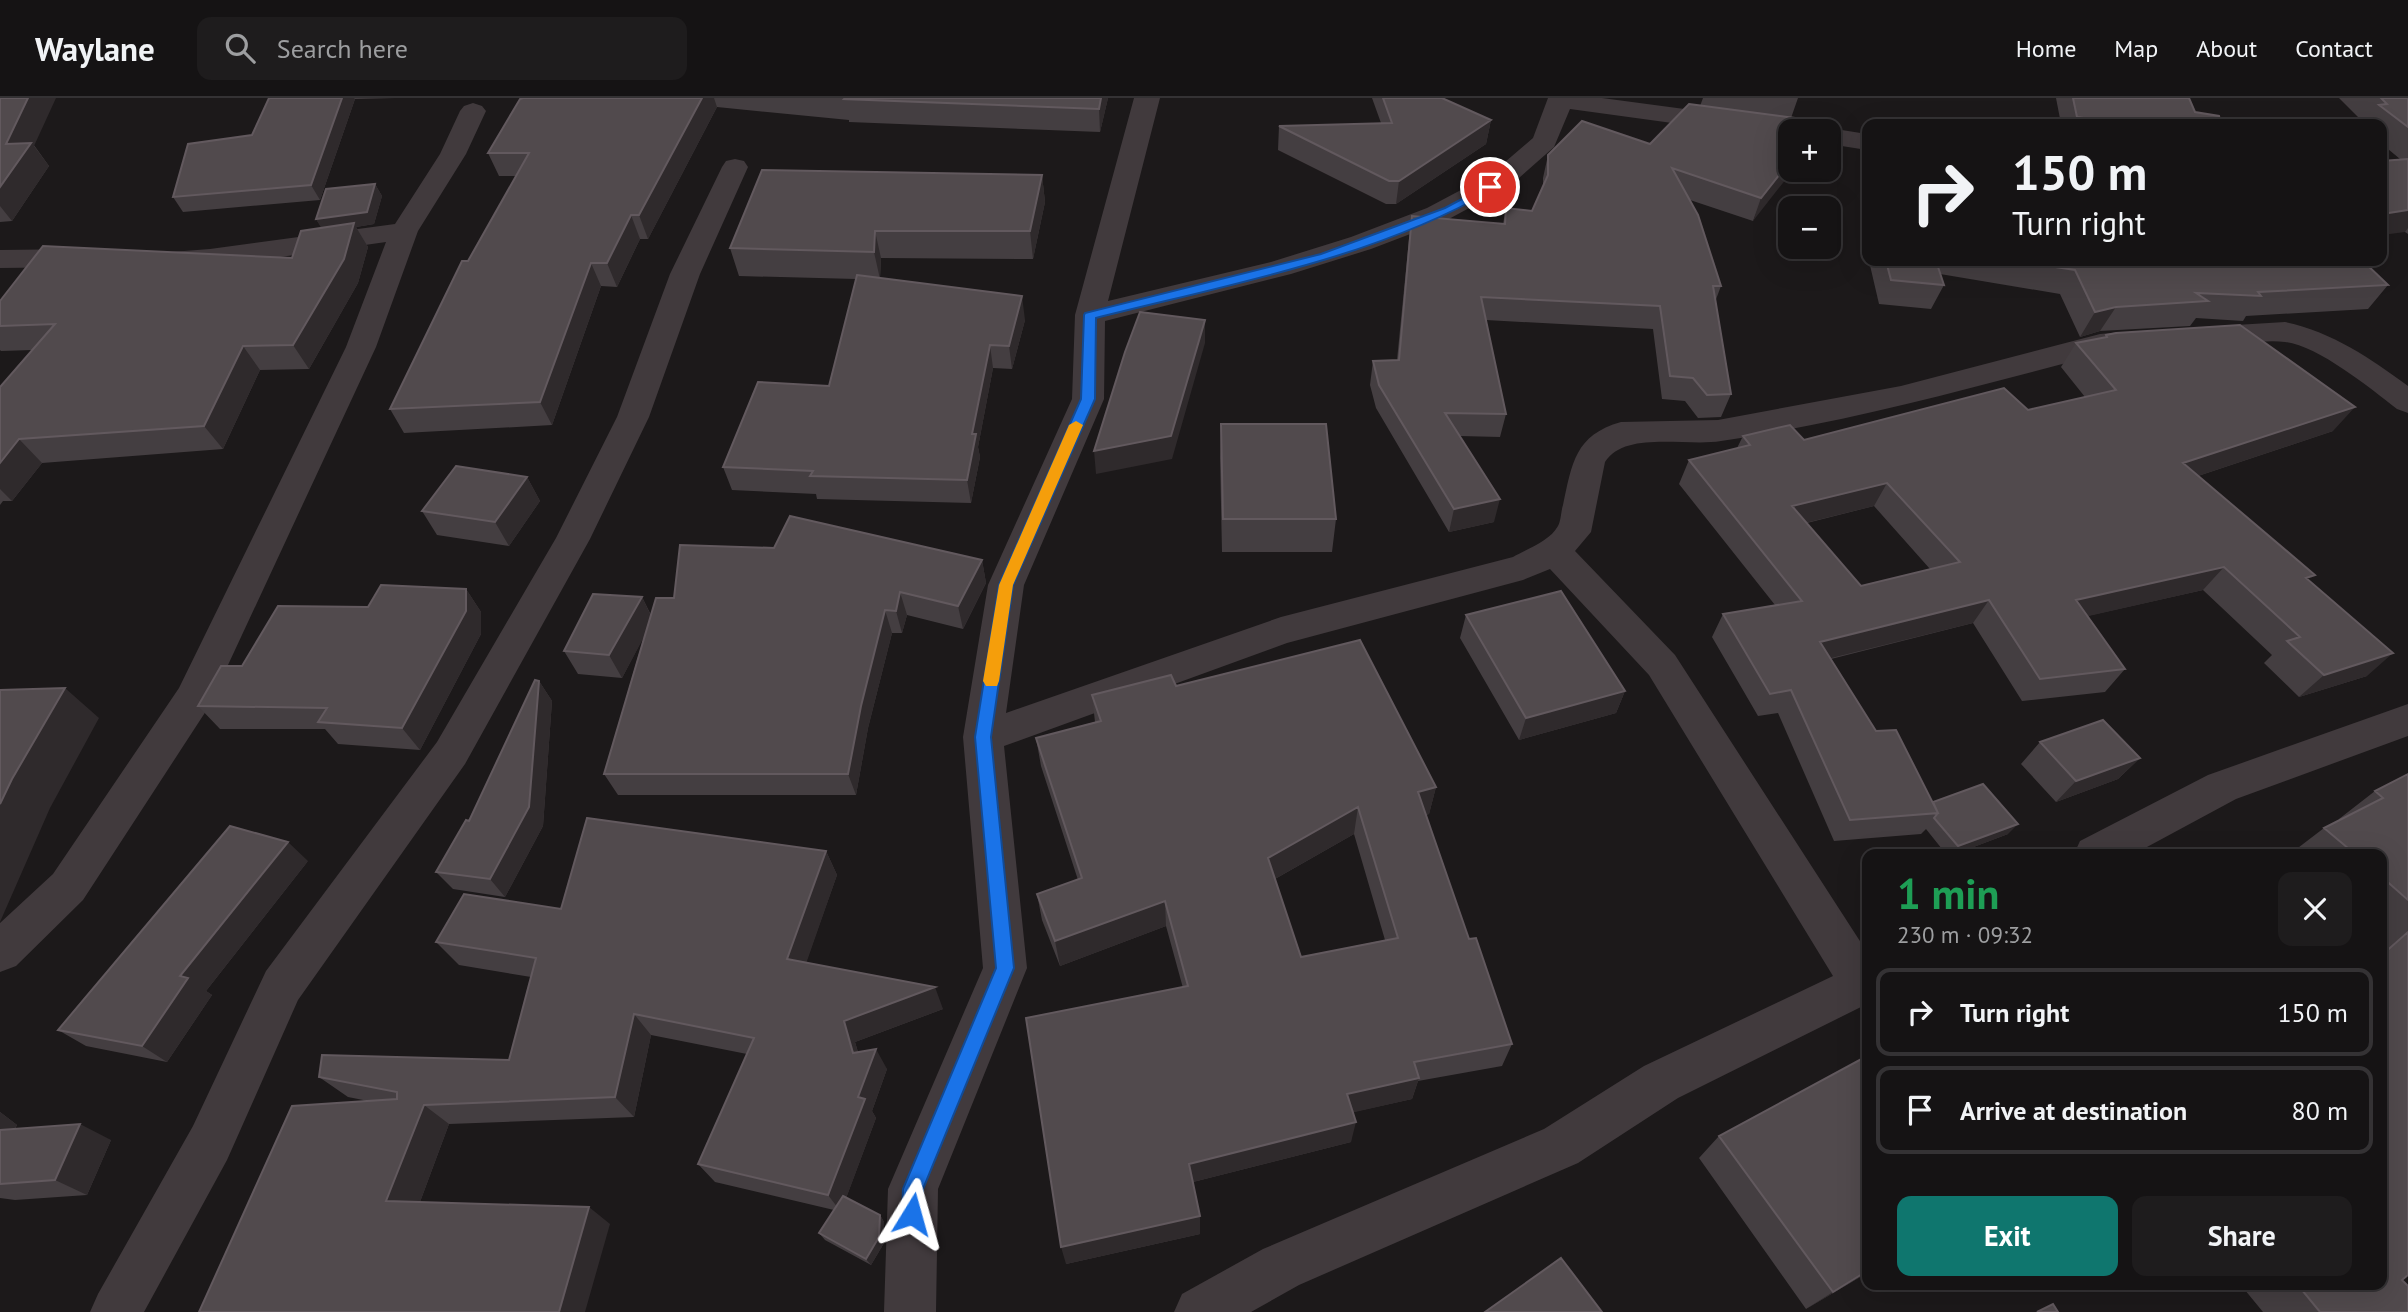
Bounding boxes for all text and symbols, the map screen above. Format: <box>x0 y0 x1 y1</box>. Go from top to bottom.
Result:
search box <box>197 17 687 80</box>
text: Waylane <box>35 27 155 70</box>
icon: search <box>221 29 259 67</box>
text: Search here <box>277 32 408 65</box>
text: Home <box>2016 33 2076 64</box>
text: Map <box>2114 33 2158 64</box>
text: About <box>2196 33 2257 64</box>
text: Contact <box>2295 33 2373 64</box>
map controls <box>1778 119 1841 259</box>
button: + <box>1778 119 1841 182</box>
text: 150 m <box>2012 140 2147 204</box>
icon: right <box>1897 147 1988 238</box>
pin <box>1460 157 1520 217</box>
icon: arrive <box>1471 168 1509 206</box>
button: − <box>1778 196 1841 259</box>
text: Turn right <box>2012 202 2146 244</box>
text: 1 min <box>1897 866 1999 921</box>
button: close <box>2278 872 2352 946</box>
text: 230 m · 09:32 <box>1897 920 2033 949</box>
icon: right <box>1901 993 1939 1031</box>
text: Turn right <box>1960 996 2069 1029</box>
text: 150 m <box>2277 996 2348 1029</box>
icon: arrive <box>1901 1091 1939 1129</box>
text: Arrive at destination <box>1960 1094 2187 1127</box>
text: 80 m <box>2292 1094 2348 1127</box>
position arrow <box>875 1177 949 1251</box>
button: Exit <box>1897 1196 2118 1276</box>
button: Share <box>2132 1196 2352 1276</box>

